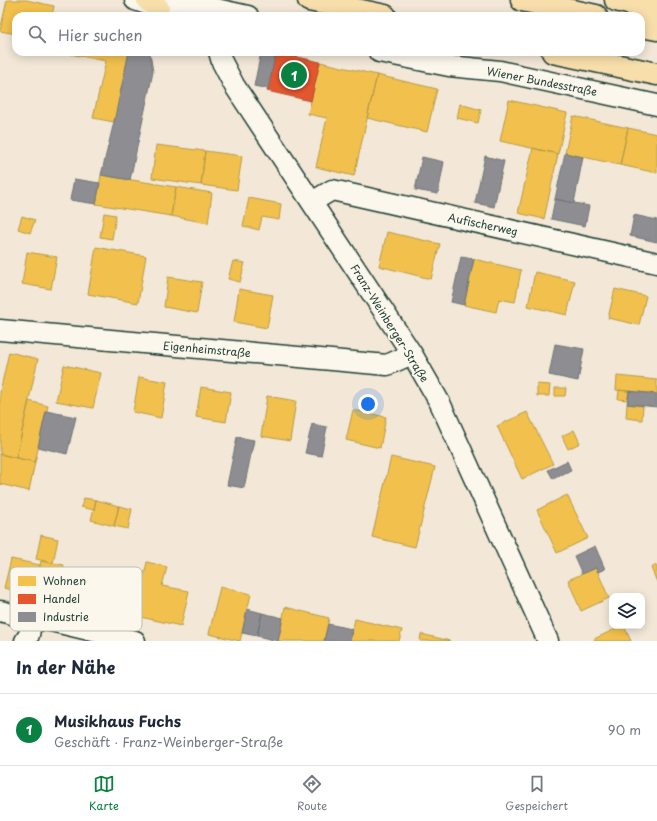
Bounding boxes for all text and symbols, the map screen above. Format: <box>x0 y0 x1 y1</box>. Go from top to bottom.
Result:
search box <box>12 12 645 56</box>
icon: search <box>26 23 48 45</box>
text: Hier suchen <box>58 23 143 46</box>
pin: 1 <box>281 60 307 90</box>
street label: Wiener Bundesstraße <box>485 62 599 100</box>
street label: Aufischerweg <box>446 208 520 240</box>
street label: Franz-Weinberger-Straße <box>347 261 433 386</box>
street label: Eigenheimstraße <box>162 337 252 361</box>
your location <box>358 394 378 414</box>
legend <box>10 567 142 631</box>
text: Wohnen <box>43 572 86 589</box>
text: Handel <box>43 590 80 607</box>
map controls <box>609 593 645 629</box>
button: layers <box>609 593 645 629</box>
text: Industrie <box>43 608 89 625</box>
text: In der Nähe <box>16 654 115 680</box>
text: Musikhaus Fuchs <box>54 709 181 732</box>
text: 1 <box>26 720 32 739</box>
text: 90 m <box>608 720 641 739</box>
text: Geschäft · Franz-Weinberger-Straße <box>54 732 283 751</box>
tab: Karte <box>89 773 119 814</box>
tab: Route <box>297 773 327 814</box>
tab: Gespeichert <box>505 773 568 814</box>

